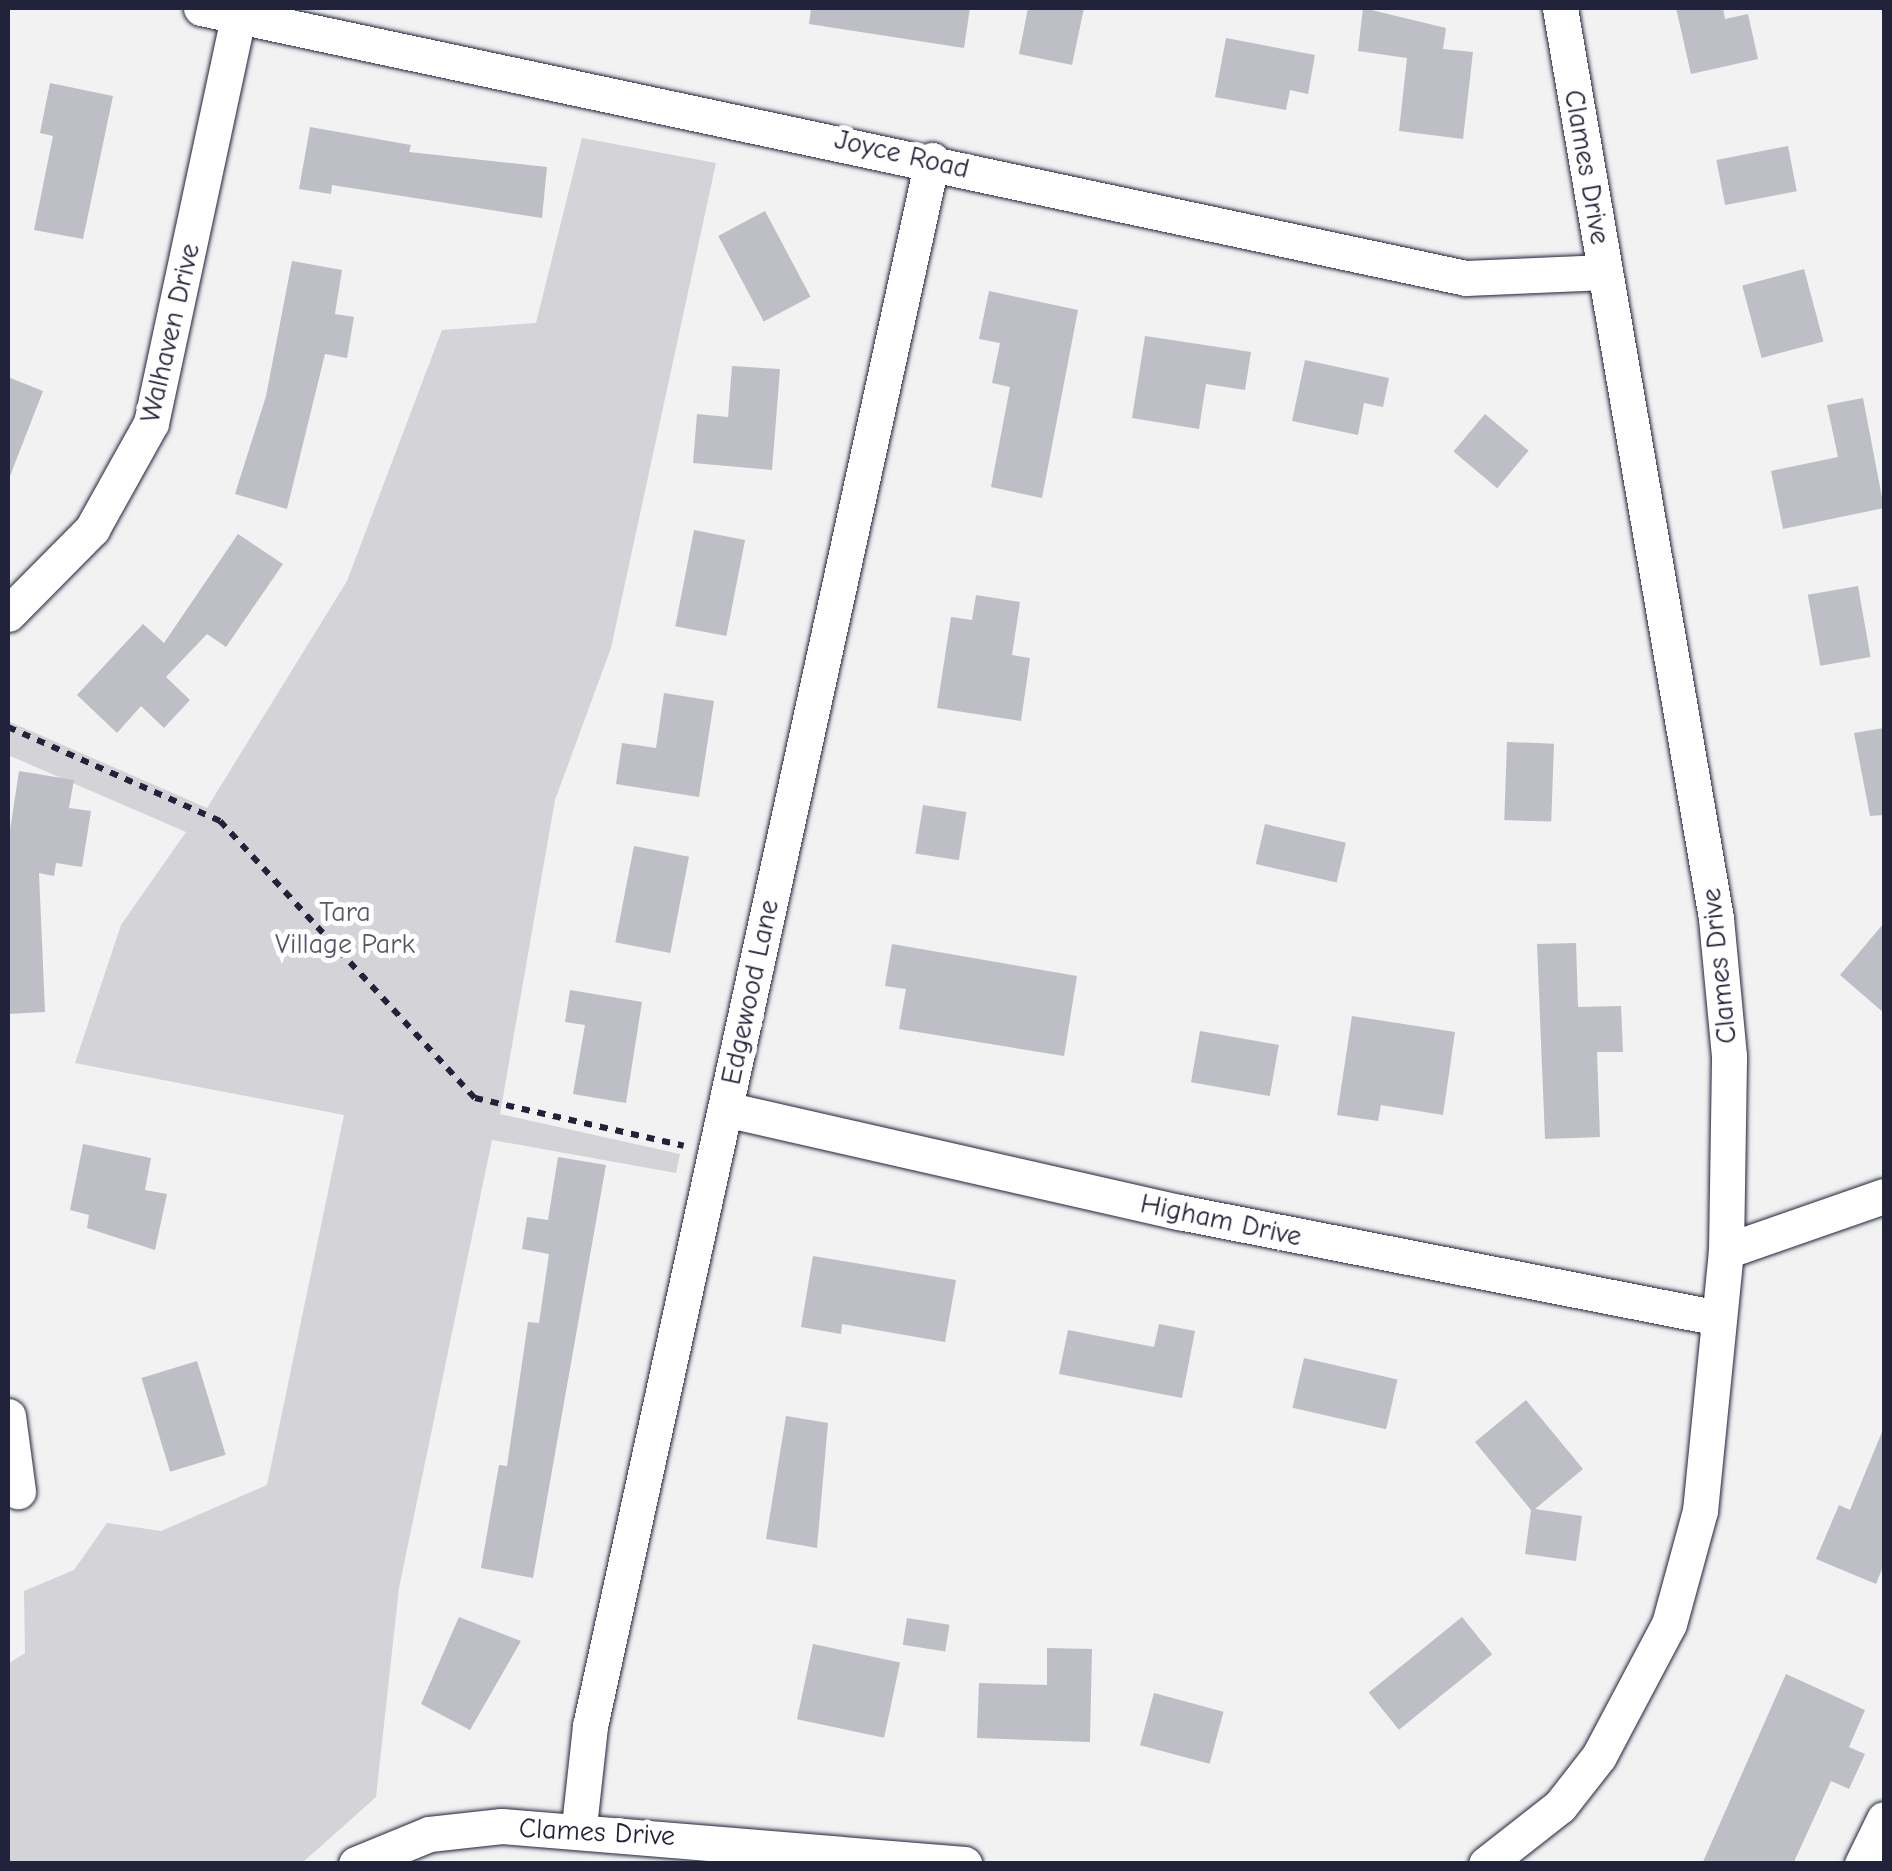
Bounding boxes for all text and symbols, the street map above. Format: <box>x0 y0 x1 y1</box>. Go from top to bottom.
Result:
street label: Clames Drive <box>1557 87 1617 247</box>
street label: Joyce Road <box>832 122 972 186</box>
street label: Walhaven Drive <box>133 240 207 426</box>
street label: Clames Drive <box>1694 887 1744 1045</box>
park label: Tara Village Park <box>275 895 415 961</box>
street label: Edgewood Lane <box>714 896 786 1088</box>
street label: Higham Drive <box>1137 1187 1305 1253</box>
street label: Clames Drive <box>518 1811 676 1853</box>

